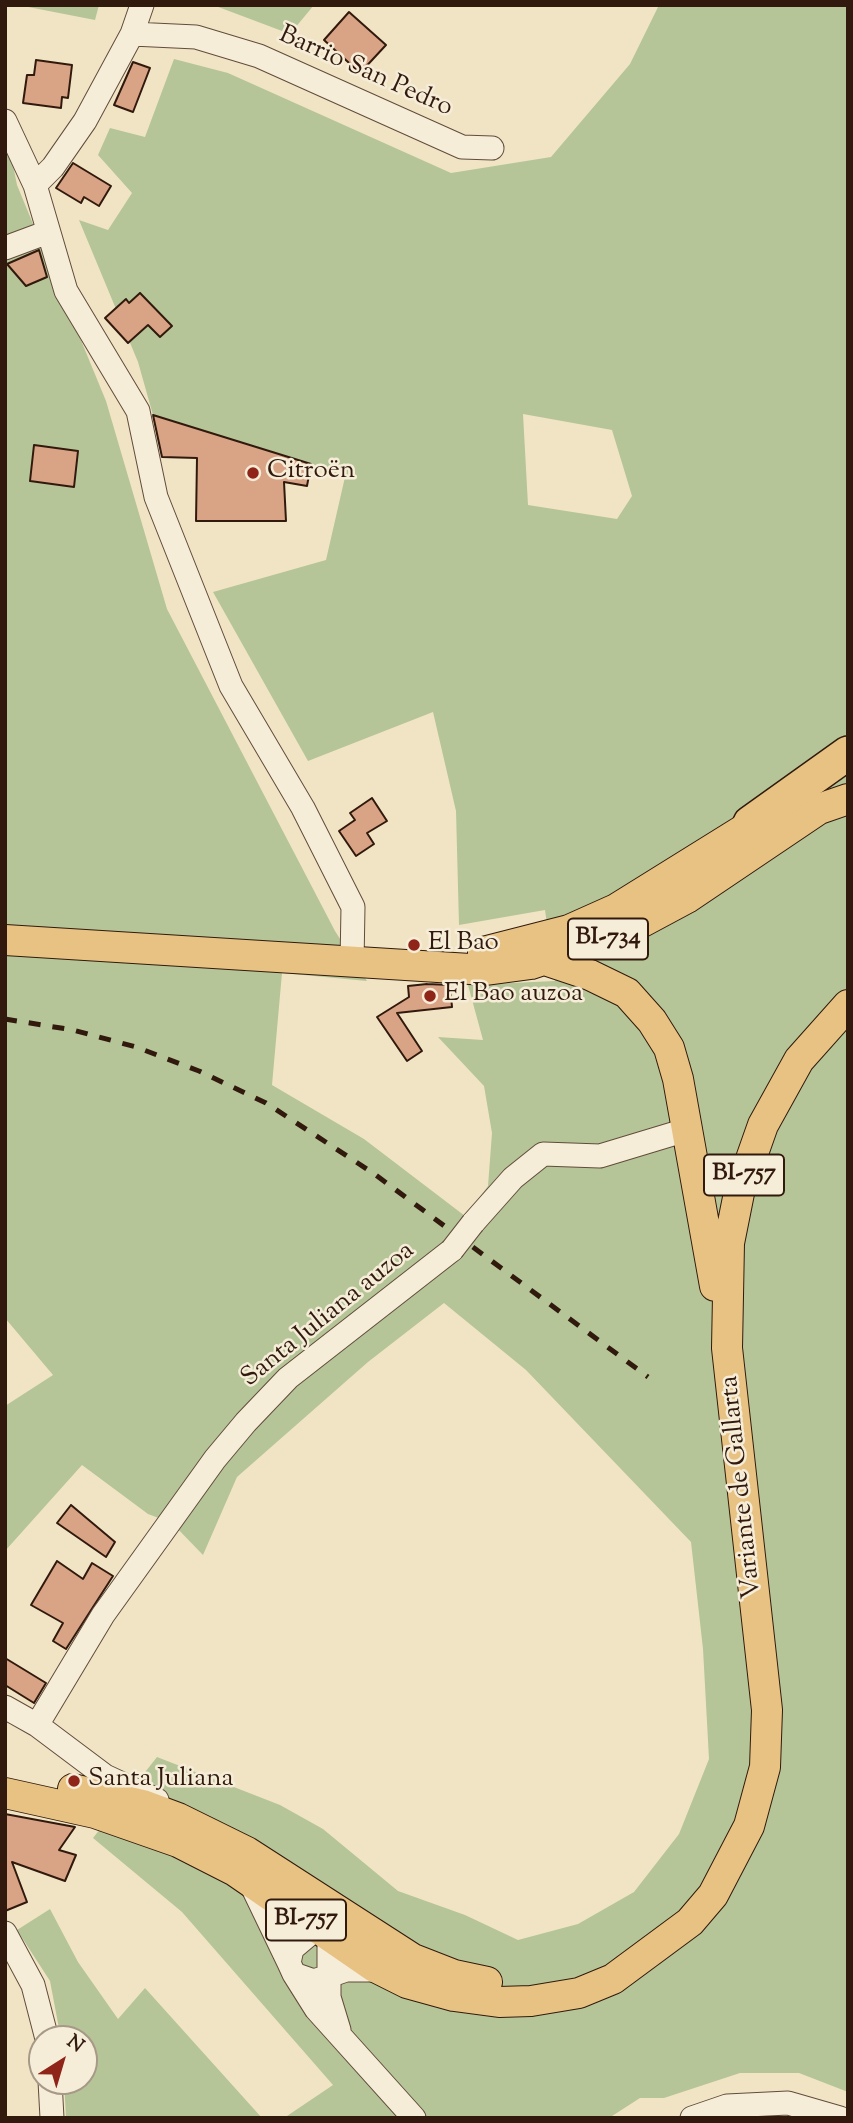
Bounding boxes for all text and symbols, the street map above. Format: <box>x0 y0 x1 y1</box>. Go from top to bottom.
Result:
street label: Barrio San Pedro <box>273 21 457 125</box>
place label: Citroën <box>267 457 355 489</box>
marker: Citroën <box>245 465 261 481</box>
road number: BI-734 <box>568 918 648 959</box>
place label: El Bao <box>428 929 499 961</box>
marker: El Bao <box>406 937 422 953</box>
place label: El Bao auzoa <box>444 980 583 1012</box>
marker: El Bao auzoa <box>422 988 438 1004</box>
road number: BI-757 <box>704 1154 784 1196</box>
street label: Santa Juliana auzoa <box>236 1237 422 1395</box>
street label: Variante de Gallarta <box>716 1374 770 1600</box>
place label: Santa Juliana <box>88 1765 233 1797</box>
marker: Santa Juliana <box>66 1773 82 1789</box>
road number: BI-757 <box>266 1899 346 1940</box>
north arrow <box>28 2025 98 2095</box>
text: N <box>61 2029 89 2060</box>

